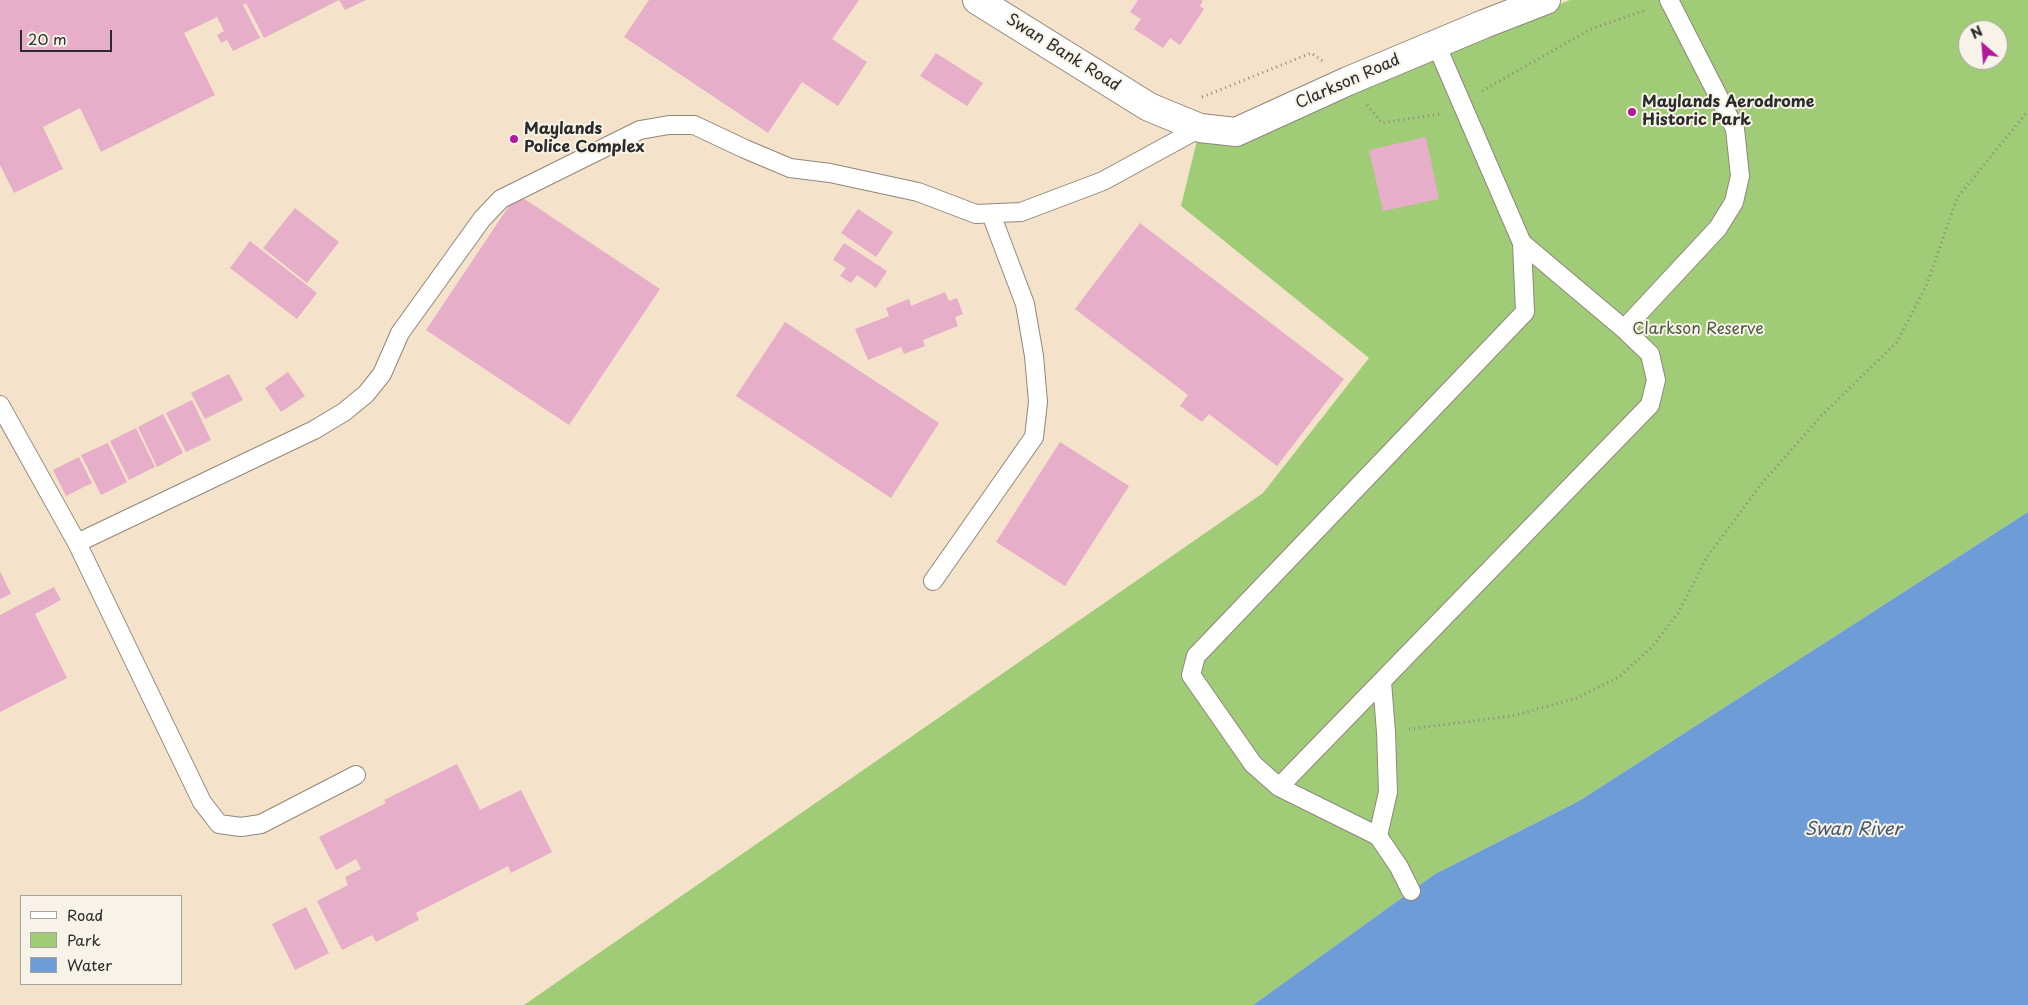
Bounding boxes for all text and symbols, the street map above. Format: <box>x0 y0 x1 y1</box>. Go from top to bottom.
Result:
street label: Swan Bank Road <box>1002 10 1124 96</box>
scale bar <box>22 20 115 52</box>
north arrow <box>1958 20 2008 70</box>
text: N <box>1967 20 1986 44</box>
text: 20 m <box>28 27 67 50</box>
street label: Clarkson Road <box>1293 50 1403 114</box>
place label: Maylands Aerodrome Historic Park <box>1642 93 1814 131</box>
marker: Maylands Aerodrome Historic Park <box>1626 106 1638 118</box>
place label: Maylands Police Complex <box>524 120 644 158</box>
marker: Maylands Police Complex <box>508 133 520 145</box>
park label: Clarkson Reserve <box>1632 320 1764 340</box>
water label: Swan River <box>1804 819 1902 841</box>
legend <box>20 895 182 985</box>
text: Road <box>67 903 103 926</box>
text: Park <box>67 928 101 951</box>
text: Water <box>67 953 112 976</box>

